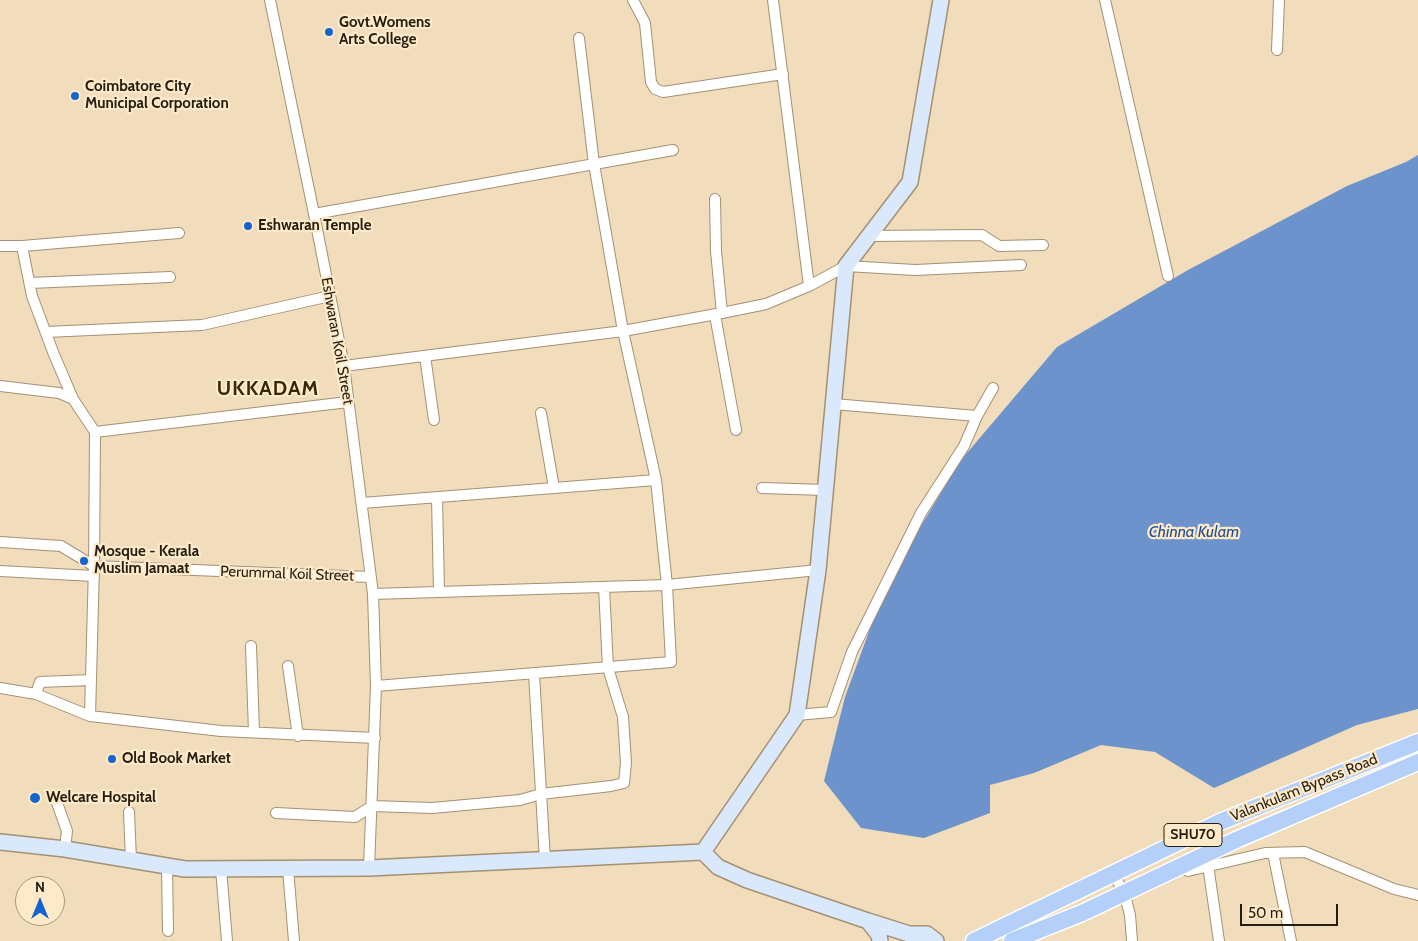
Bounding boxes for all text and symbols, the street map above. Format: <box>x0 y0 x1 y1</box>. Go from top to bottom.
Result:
place label: Govt.Womens Arts College <box>339 14 431 49</box>
marker: Govt.Womens Arts College <box>323 26 335 38</box>
place label: Coimbatore City Municipal Corporation <box>85 78 229 113</box>
marker: Coimbatore City Municipal Corporation <box>69 90 81 102</box>
place label: Eshwaran Temple <box>258 217 371 235</box>
marker: Eshwaran Temple <box>242 220 254 232</box>
street label: Eshwaran Koil Street <box>317 276 357 406</box>
district label: UKKADAM <box>216 377 320 401</box>
water label: Chinna Kulam <box>1149 522 1239 542</box>
place label: Mosque - Kerala Muslim Jamaat <box>94 543 199 578</box>
marker: Mosque - Kerala Muslim Jamaat <box>78 555 90 567</box>
street label: Perummal Koil Street <box>220 563 354 585</box>
place label: Old Book Market <box>122 750 231 768</box>
street label: Valankulam Bypass Road <box>1228 750 1380 826</box>
marker: Old Book Market <box>106 753 118 765</box>
place label: Welcare Hospital <box>46 789 156 807</box>
marker: Welcare Hospital <box>28 791 42 805</box>
road number: SHU70 <box>1164 824 1222 846</box>
north arrow <box>15 876 65 926</box>
text: N <box>35 878 45 896</box>
scale bar <box>1243 894 1340 926</box>
text: 50 m <box>1248 904 1283 922</box>

